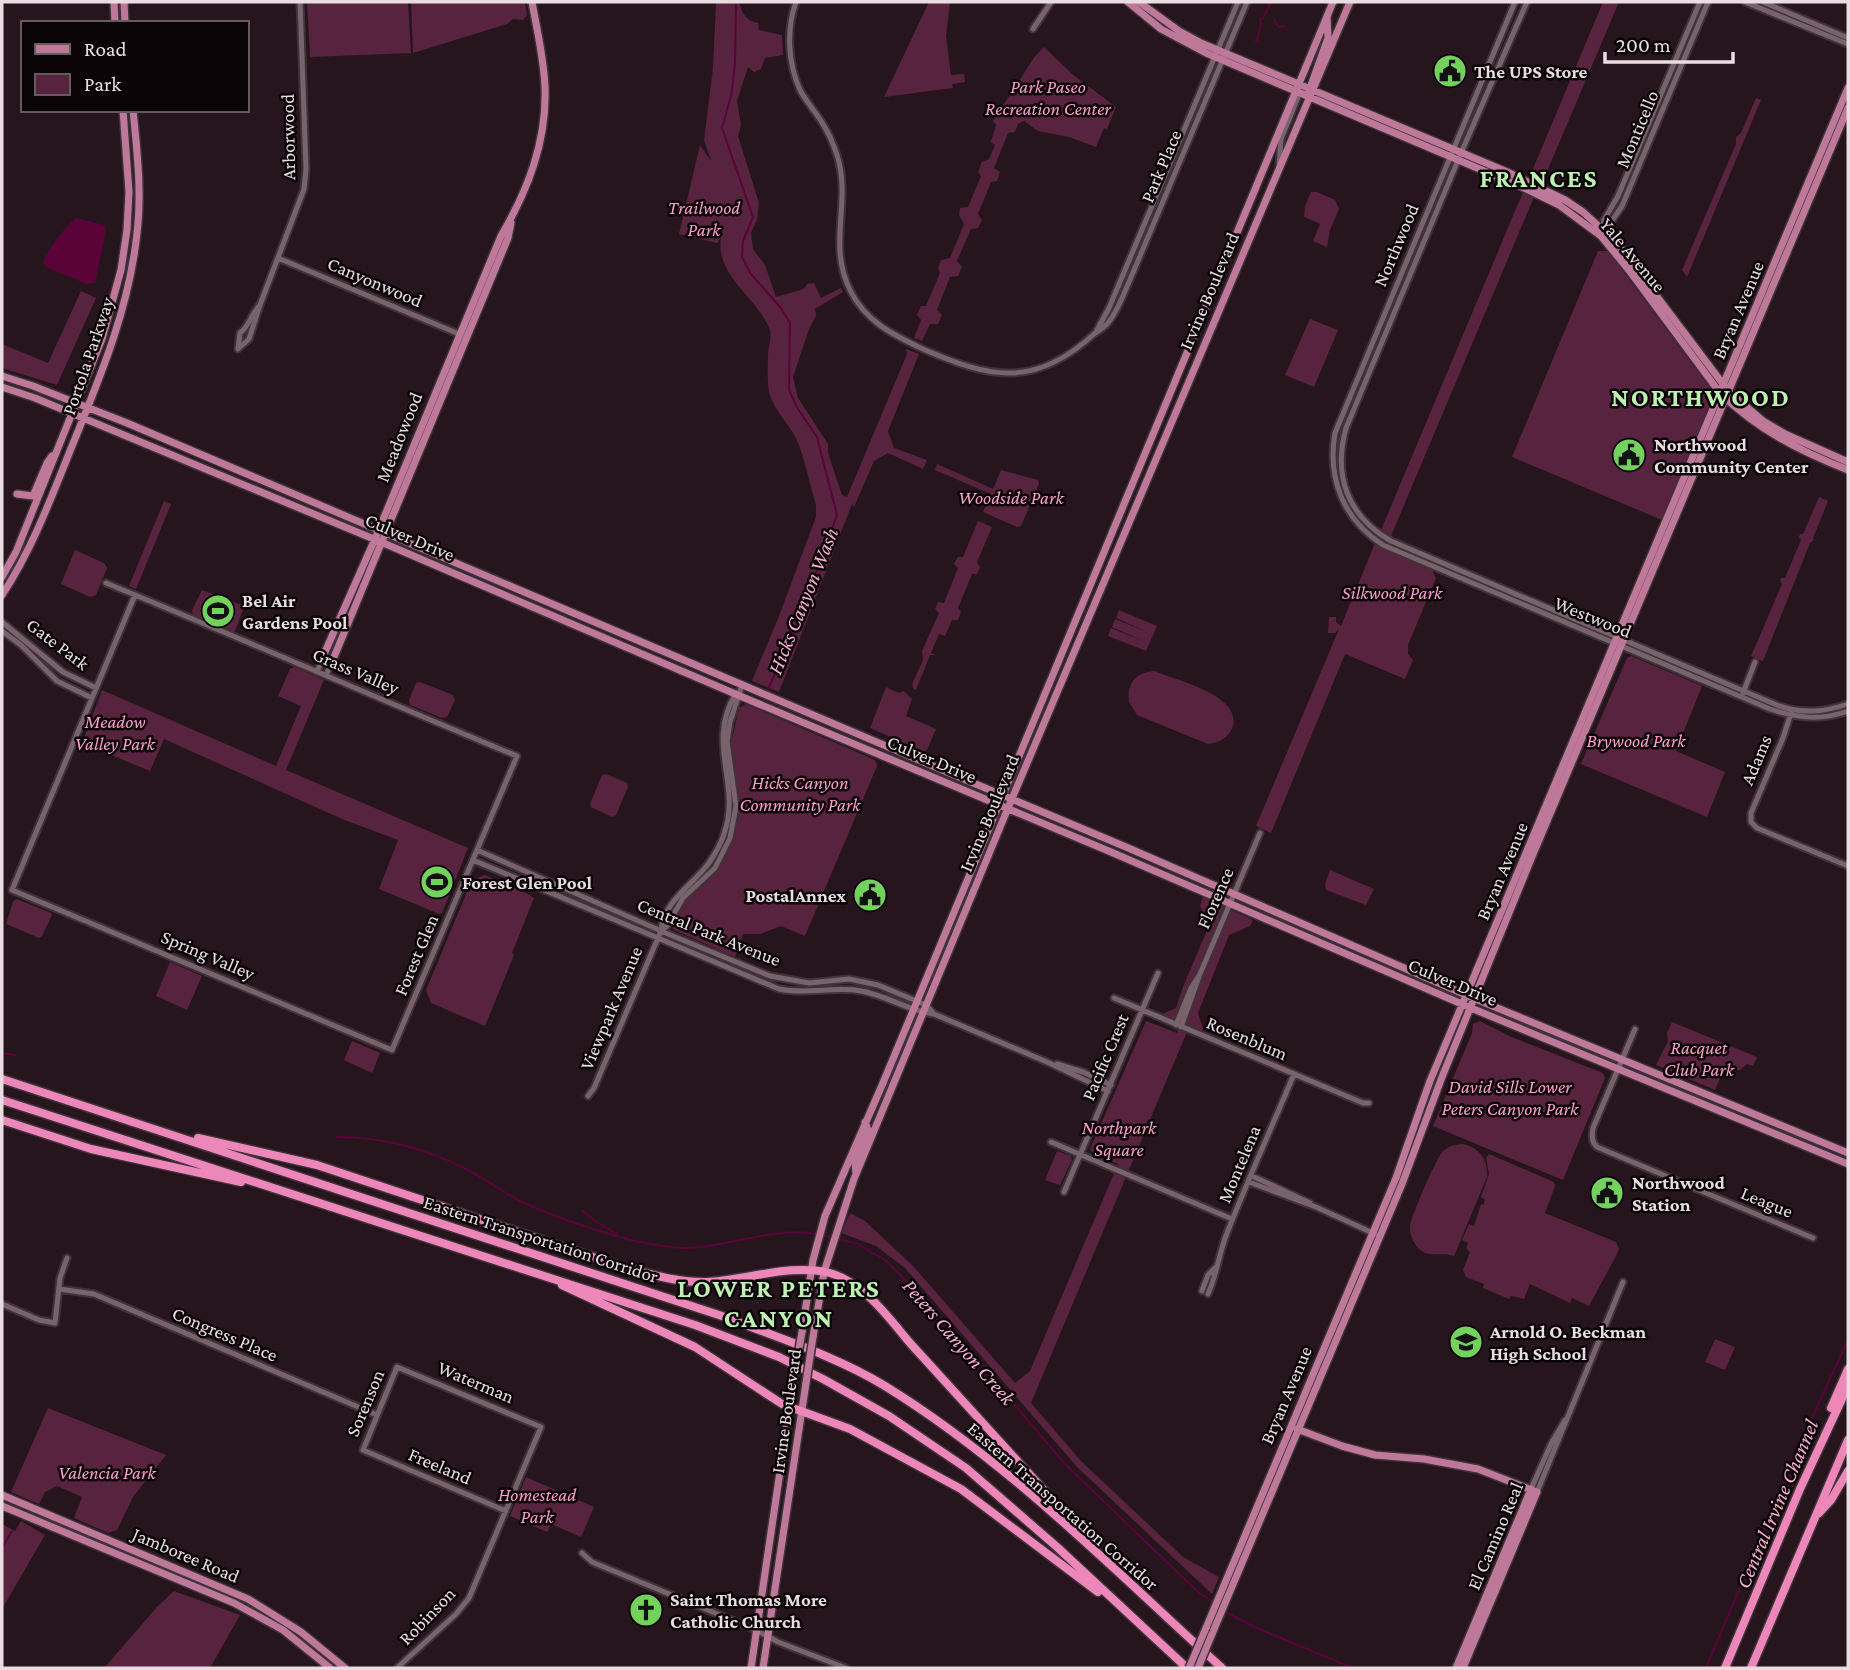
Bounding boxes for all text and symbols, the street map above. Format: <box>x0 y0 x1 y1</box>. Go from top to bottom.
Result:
legend <box>21 21 248 112</box>
scale bar <box>1605 21 1733 65</box>
text: 200 m <box>1616 33 1671 57</box>
text: Road <box>84 37 127 61</box>
public building icon: The UPS Store <box>1431 52 1469 90</box>
place label: The UPS Store <box>1474 61 1588 82</box>
text: Park <box>84 72 121 96</box>
park label: Park Paseo Recreation Center <box>985 76 1112 119</box>
street label: Monticello <box>1611 87 1663 171</box>
street label: Arborwood <box>277 94 299 180</box>
street label: Park Place <box>1136 127 1186 205</box>
district label: FRANCES <box>1479 164 1599 193</box>
park label: Trailwood Park <box>668 197 741 240</box>
street label: Northwood <box>1369 201 1423 289</box>
street label: Yale Avenue <box>1596 214 1670 296</box>
street label: Irvine Boulevard <box>1175 229 1243 353</box>
street label: Canyonwood <box>324 253 426 311</box>
street label: Bryan Avenue <box>1708 258 1768 362</box>
street label: Portola Parkway <box>58 294 118 418</box>
district label: NORTHWOOD <box>1611 383 1791 412</box>
street label: Meadowood <box>371 389 427 485</box>
place label: Northwood Community Center <box>1654 434 1809 477</box>
public building icon: Northwood Community Center <box>1610 436 1648 474</box>
park label: Woodside Park <box>958 487 1064 508</box>
street label: Culver Drive <box>362 509 458 565</box>
water label: Hicks Canyon Wash <box>763 524 843 678</box>
park label: Silkwood Park <box>1342 582 1443 603</box>
place label: Bel Air Gardens Pool <box>242 590 348 633</box>
sports icon: Bel Air Gardens Pool <box>199 592 237 630</box>
street label: Westwood <box>1551 592 1635 642</box>
street label: Gate Park <box>23 614 94 675</box>
street label: Grass Valley <box>310 643 402 699</box>
park label: Meadow Valley Park <box>75 711 156 754</box>
park label: Brywood Park <box>1586 730 1686 751</box>
street label: Culver Drive <box>884 731 980 787</box>
street label: Adams <box>1736 732 1776 788</box>
street label: Irvine Boulevard <box>955 751 1023 875</box>
park label: Hicks Canyon Community Park <box>739 772 861 815</box>
street label: Bryan Avenue <box>1472 819 1532 923</box>
sports icon: Forest Glen Pool <box>418 863 456 901</box>
street label: Florence <box>1192 864 1238 932</box>
place label: Forest Glen Pool <box>462 872 593 893</box>
public building icon: PostalAnnex <box>851 876 889 914</box>
place label: PostalAnnex <box>745 885 846 906</box>
street label: Central Park Avenue <box>634 894 784 970</box>
street label: Forest Glen <box>390 911 442 999</box>
street label: Spring Valley <box>158 926 258 984</box>
street label: Viewpark Avenue <box>576 943 646 1073</box>
street label: Culver Drive <box>1405 954 1501 1010</box>
street label: Pacific Crest <box>1077 1010 1133 1104</box>
street label: Rosenblum <box>1203 1012 1291 1064</box>
park label: Racquet Club Park <box>1664 1037 1735 1080</box>
park label: David Sills Lower Peters Canyon Park <box>1442 1076 1579 1119</box>
park label: Northpark Square <box>1082 1117 1157 1160</box>
street label: Montelena <box>1213 1122 1265 1206</box>
place label: Northwood Station <box>1632 1172 1725 1215</box>
public building icon: Northwood Station <box>1588 1174 1626 1212</box>
street label: League <box>1738 1182 1796 1222</box>
street label: Eastern Transportation Corridor <box>421 1191 661 1287</box>
district label: LOWER PETERS CANYON <box>677 1274 881 1333</box>
water label: Peters Canyon Creek <box>898 1274 1021 1411</box>
street label: Congress Place <box>169 1302 281 1366</box>
place label: Arnold O. Beckman High School <box>1489 1321 1646 1364</box>
school or university icon: Arnold O. Beckman High School <box>1447 1323 1485 1361</box>
street label: Bryan Avenue <box>1256 1343 1316 1447</box>
street label: Irvine Boulevard <box>767 1347 805 1475</box>
street label: Waterman <box>435 1357 517 1407</box>
street label: Sorenson <box>342 1367 388 1439</box>
water label: Central Irvine Channel <box>1731 1415 1824 1592</box>
street label: Eastern Transportation Corridor <box>963 1418 1163 1595</box>
street label: Freeland <box>405 1443 475 1489</box>
park label: Valencia Park <box>58 1462 156 1483</box>
street label: El Camino Real <box>1463 1479 1527 1593</box>
park label: Homestead Park <box>498 1484 577 1527</box>
street label: Jamboree Road <box>128 1522 243 1587</box>
street label: Robinson <box>395 1583 459 1649</box>
place label: Saint Thomas More Catholic Church <box>670 1589 827 1632</box>
church icon: Saint Thomas More Catholic Church <box>627 1591 665 1629</box>

